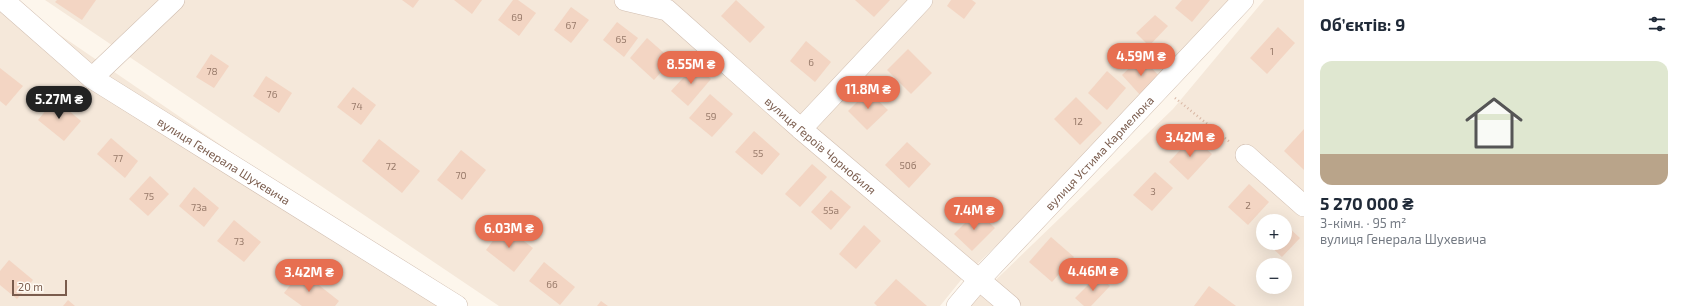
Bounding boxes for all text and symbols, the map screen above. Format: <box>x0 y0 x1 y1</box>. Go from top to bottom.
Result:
house number: 69 <box>511 11 523 23</box>
icon: filters <box>1646 13 1668 35</box>
text: Об’єктів: 9 <box>1320 14 1405 34</box>
house number: 67 <box>566 19 576 31</box>
house number: 65 <box>615 33 627 45</box>
pin: 4.59M ₴ <box>1104 43 1178 77</box>
house number: 1 <box>1270 45 1274 57</box>
text: 4.59M ₴ <box>1116 48 1166 64</box>
pin: 8.55M ₴ <box>654 51 728 85</box>
text: 8.55M ₴ <box>667 56 716 72</box>
house number: 6 <box>808 56 814 68</box>
house number: 78 <box>206 65 218 77</box>
pin: 11.8M ₴ <box>831 76 905 110</box>
text: 11.8M ₴ <box>845 81 891 97</box>
pin: 5.27M ₴ <box>22 86 96 120</box>
icon: home <box>1458 87 1530 159</box>
house number: 76 <box>267 88 278 100</box>
text: 5.27M ₴ <box>35 91 83 107</box>
street label: вулиця Устима Кармелюка <box>1042 93 1156 213</box>
street label: вулиця Героїв Чорнобиля <box>762 94 879 197</box>
house number: 74 <box>351 100 363 112</box>
house number: 59 <box>705 110 717 122</box>
street label: вулиця Генерала Шухевича <box>155 114 293 207</box>
house number: 12 <box>1073 115 1083 127</box>
pin: 3.42M ₴ <box>1153 124 1227 158</box>
text: 3.42M ₴ <box>1165 129 1215 145</box>
house number: 55 <box>753 147 763 159</box>
house number: 77 <box>113 152 123 164</box>
house number: 50б <box>899 159 917 171</box>
house number: 72 <box>386 160 397 172</box>
house number: 70 <box>455 169 467 181</box>
house number: 3 <box>1150 185 1156 197</box>
house number: 75 <box>144 190 154 202</box>
text: 5 270 000 ₴ <box>1320 193 1414 213</box>
pin: 7.4M ₴ <box>941 197 1007 231</box>
house number: 2 <box>1245 199 1251 211</box>
house number: 73а <box>191 201 207 213</box>
text: 7.4M ₴ <box>953 202 995 218</box>
house number: 55а <box>823 204 839 216</box>
map controls <box>1256 214 1292 294</box>
button: + <box>1256 214 1292 250</box>
pin: 6.03M ₴ <box>472 215 546 249</box>
text: 3-кімн. · 95 m² <box>1320 215 1407 231</box>
text: 6.03M ₴ <box>484 220 534 236</box>
text: вулиця Генерала Шухевича <box>1320 231 1486 247</box>
house number: 73 <box>234 235 244 247</box>
pin: 4.46M ₴ <box>1056 258 1130 292</box>
button: − <box>1256 258 1292 294</box>
pin: 3.42M ₴ <box>272 259 346 293</box>
text: 4.46M ₴ <box>1068 263 1118 279</box>
text: 3.42M ₴ <box>284 264 334 280</box>
scale bar <box>12 278 67 297</box>
house number: 66 <box>546 278 558 290</box>
text: 20 m <box>18 280 43 293</box>

